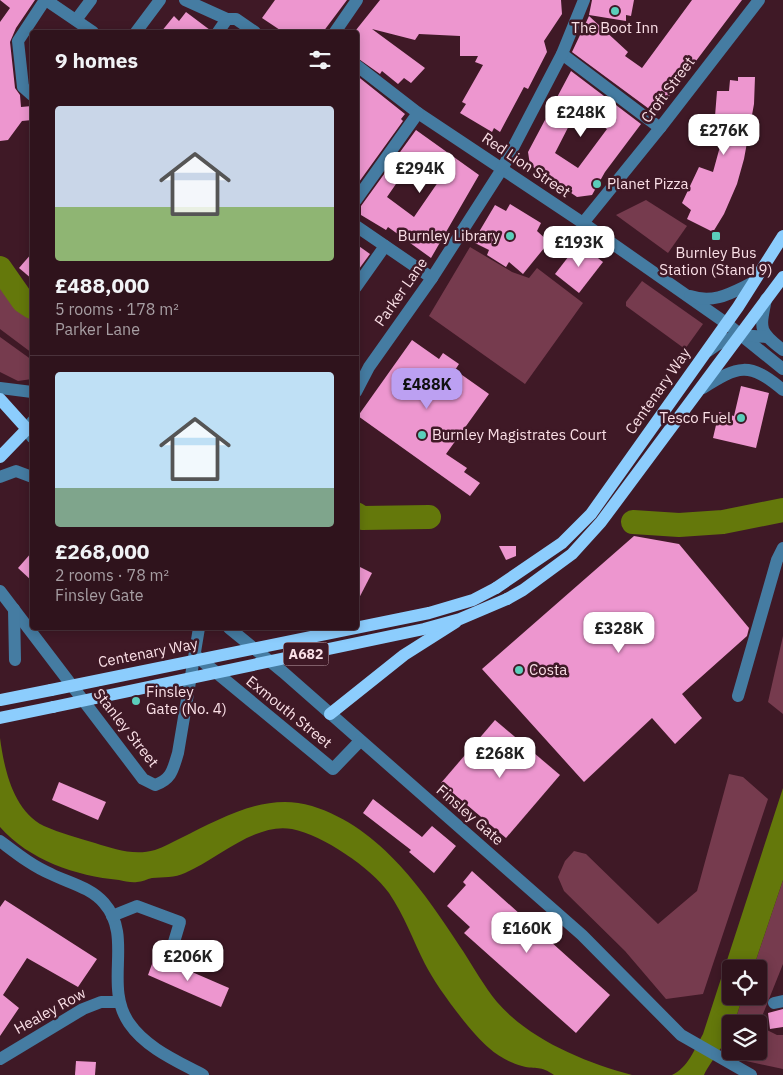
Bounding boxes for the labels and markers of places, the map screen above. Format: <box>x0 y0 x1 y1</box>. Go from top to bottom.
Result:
marker: The Boot Inn <box>609 5 621 17</box>
place label: The Boot Inn <box>571 18 659 37</box>
pin: £248K <box>546 96 616 138</box>
pin: £276K <box>689 114 759 156</box>
pin: £294K <box>385 152 455 194</box>
place label: Planet Pizza <box>607 174 689 193</box>
marker: Planet Pizza <box>591 178 603 190</box>
place label: Burnley Library <box>398 226 501 245</box>
pin: £193K <box>544 226 614 268</box>
marker: Burnley Library <box>504 230 516 242</box>
marker: Burnley Bus Station (Stand 9) <box>710 230 722 242</box>
place label: Burnley Bus Station (Stand 9) <box>659 243 773 279</box>
pin: £488K <box>392 368 462 410</box>
place label: Tesco Fuel <box>660 408 731 427</box>
marker: Tesco Fuel <box>735 412 747 424</box>
place label: Burnley Magistrates Court <box>432 425 607 444</box>
marker: Burnley Magistrates Court <box>416 429 428 441</box>
pin: £328K <box>584 612 654 654</box>
place label: Costa <box>529 660 567 679</box>
marker: Costa <box>513 664 525 676</box>
place label: Finsley Gate (No. 4) <box>146 682 227 718</box>
marker: Finsley Gate (No. 4) <box>130 695 142 707</box>
pin: £268K <box>465 736 535 779</box>
pin: £160K <box>492 912 562 954</box>
pin: £206K <box>153 940 223 982</box>

